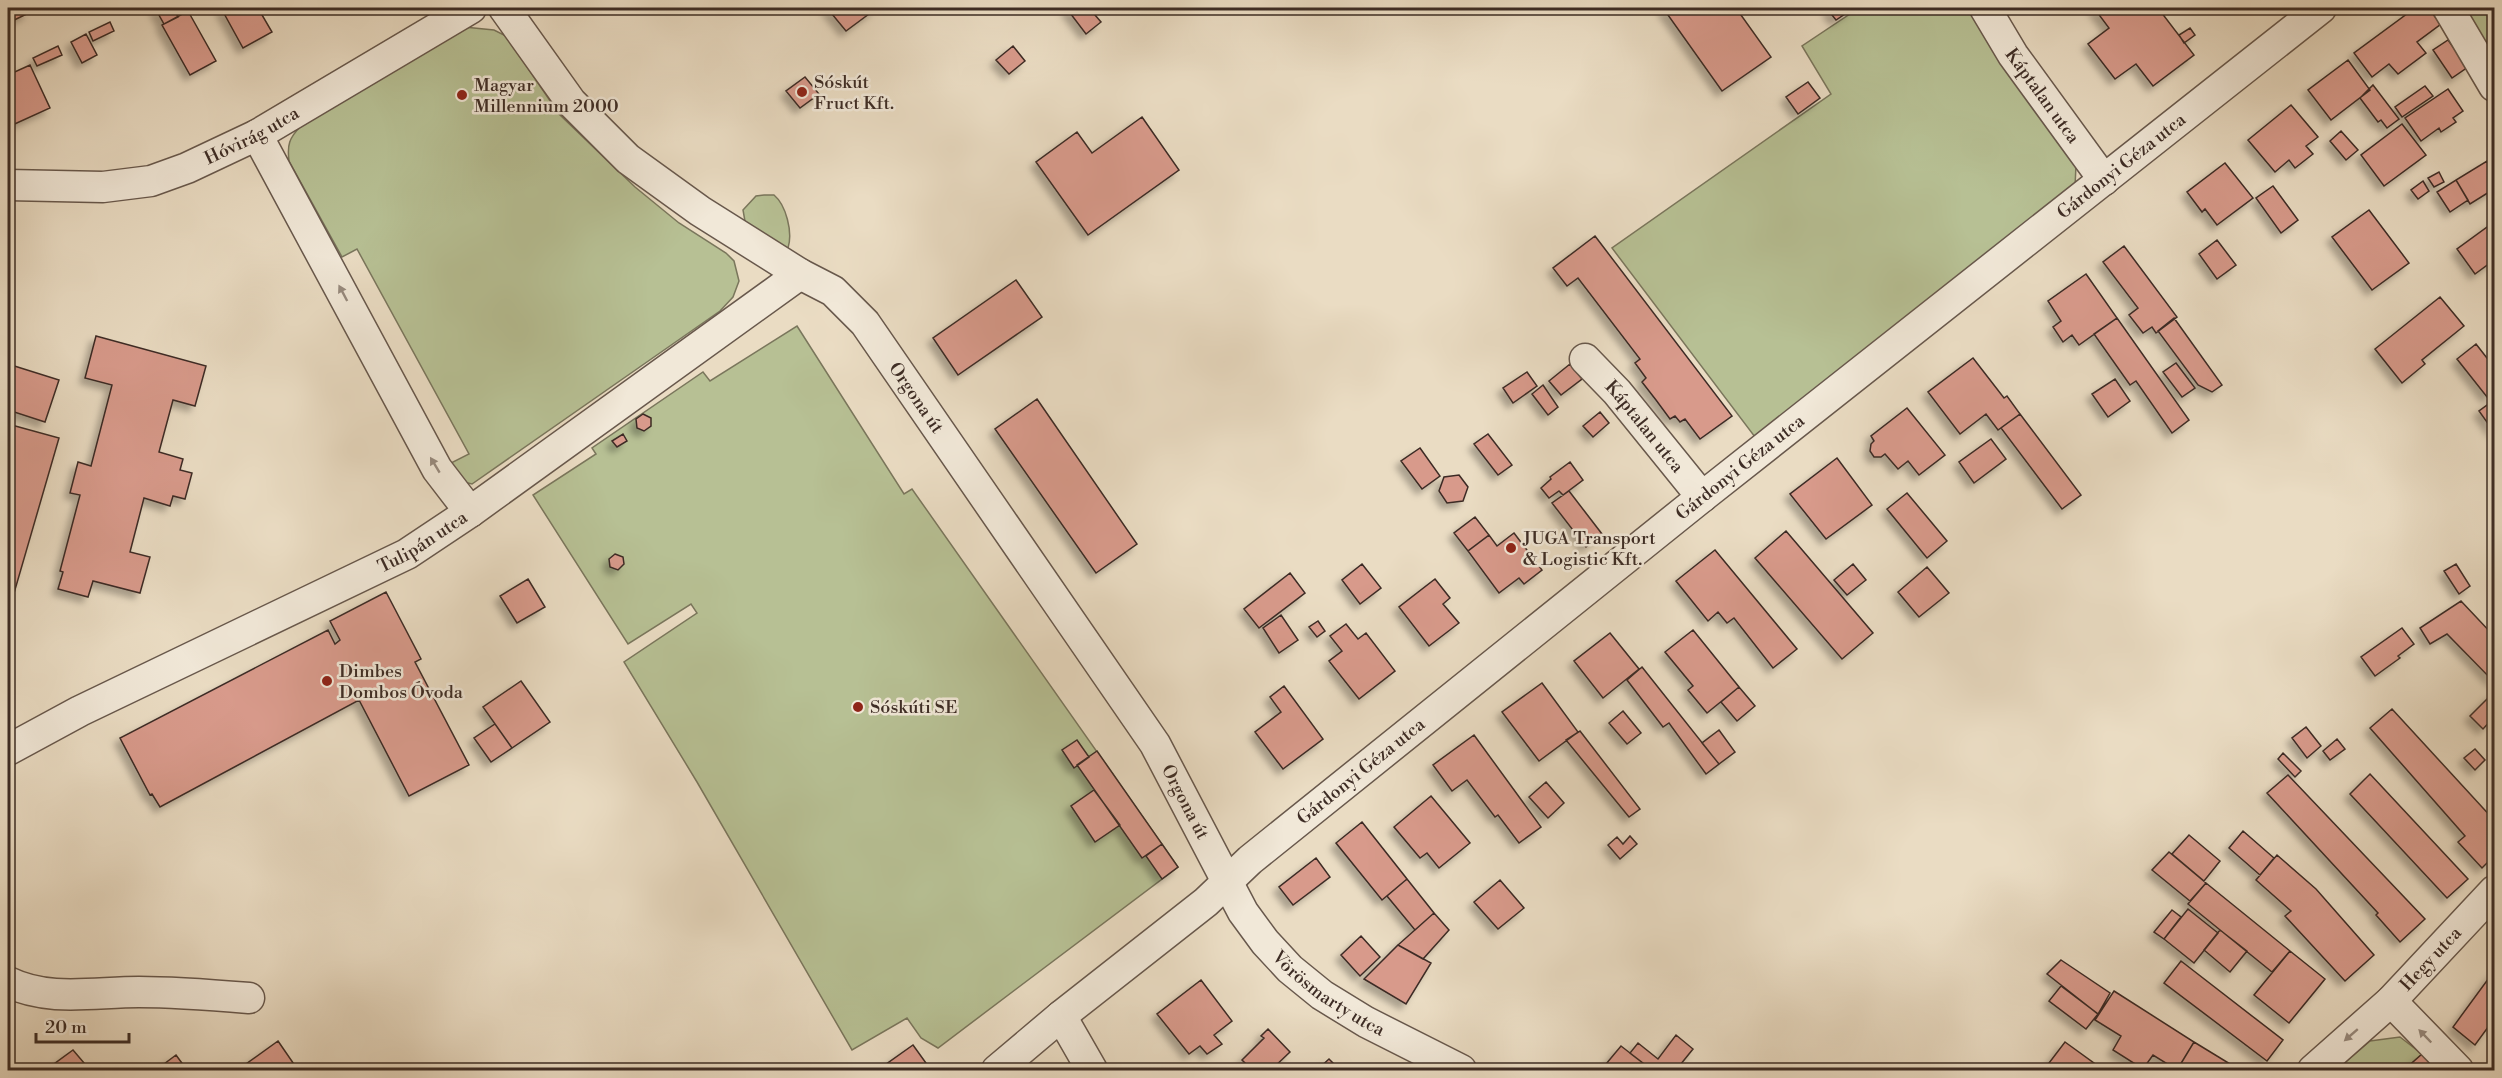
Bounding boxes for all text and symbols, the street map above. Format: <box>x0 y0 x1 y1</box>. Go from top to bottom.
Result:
street label: Káptalan utca <box>2000 44 2085 149</box>
place label: Sóskút Fruct Kft. <box>814 71 894 115</box>
place label: Magyar Millennium 2000 <box>474 74 619 118</box>
marker: Sóskút Fruct Kft. <box>795 85 809 99</box>
marker: Magyar Millennium 2000 <box>455 88 469 102</box>
street label: Hóvirág utca <box>201 101 304 170</box>
street label: Gárdonyi Géza utca <box>2052 108 2191 224</box>
one-way arrow <box>338 284 348 301</box>
street label: Orgona út <box>883 358 949 438</box>
street label: Káptalan utca <box>1600 376 1689 478</box>
street label: Gárdonyi Géza utca <box>1671 409 1810 526</box>
one-way arrow <box>431 456 441 473</box>
street label: Tulipán utca <box>374 506 473 578</box>
place label: JUGA Transport & Logistic Kft. <box>1522 527 1656 571</box>
marker: JUGA Transport & Logistic Kft. <box>1504 541 1518 555</box>
place label: Dimbes Dombos Óvoda <box>339 660 464 704</box>
marker: Dimbes Dombos Óvoda <box>320 674 334 688</box>
place label: Sóskúti SE <box>870 696 957 719</box>
marker: Sóskúti SE <box>851 700 865 714</box>
street label: Gárdonyi Géza utca <box>1292 713 1430 830</box>
street label: Orgona út <box>1156 761 1214 844</box>
street label: Hegy utca <box>2395 921 2467 996</box>
street label: Vörösmarty utca <box>1266 945 1389 1042</box>
scale bar <box>36 1006 129 1044</box>
text: 20 m <box>45 1016 87 1039</box>
one-way arrow <box>2344 1028 2359 1042</box>
one-way arrow <box>2418 1029 2432 1043</box>

